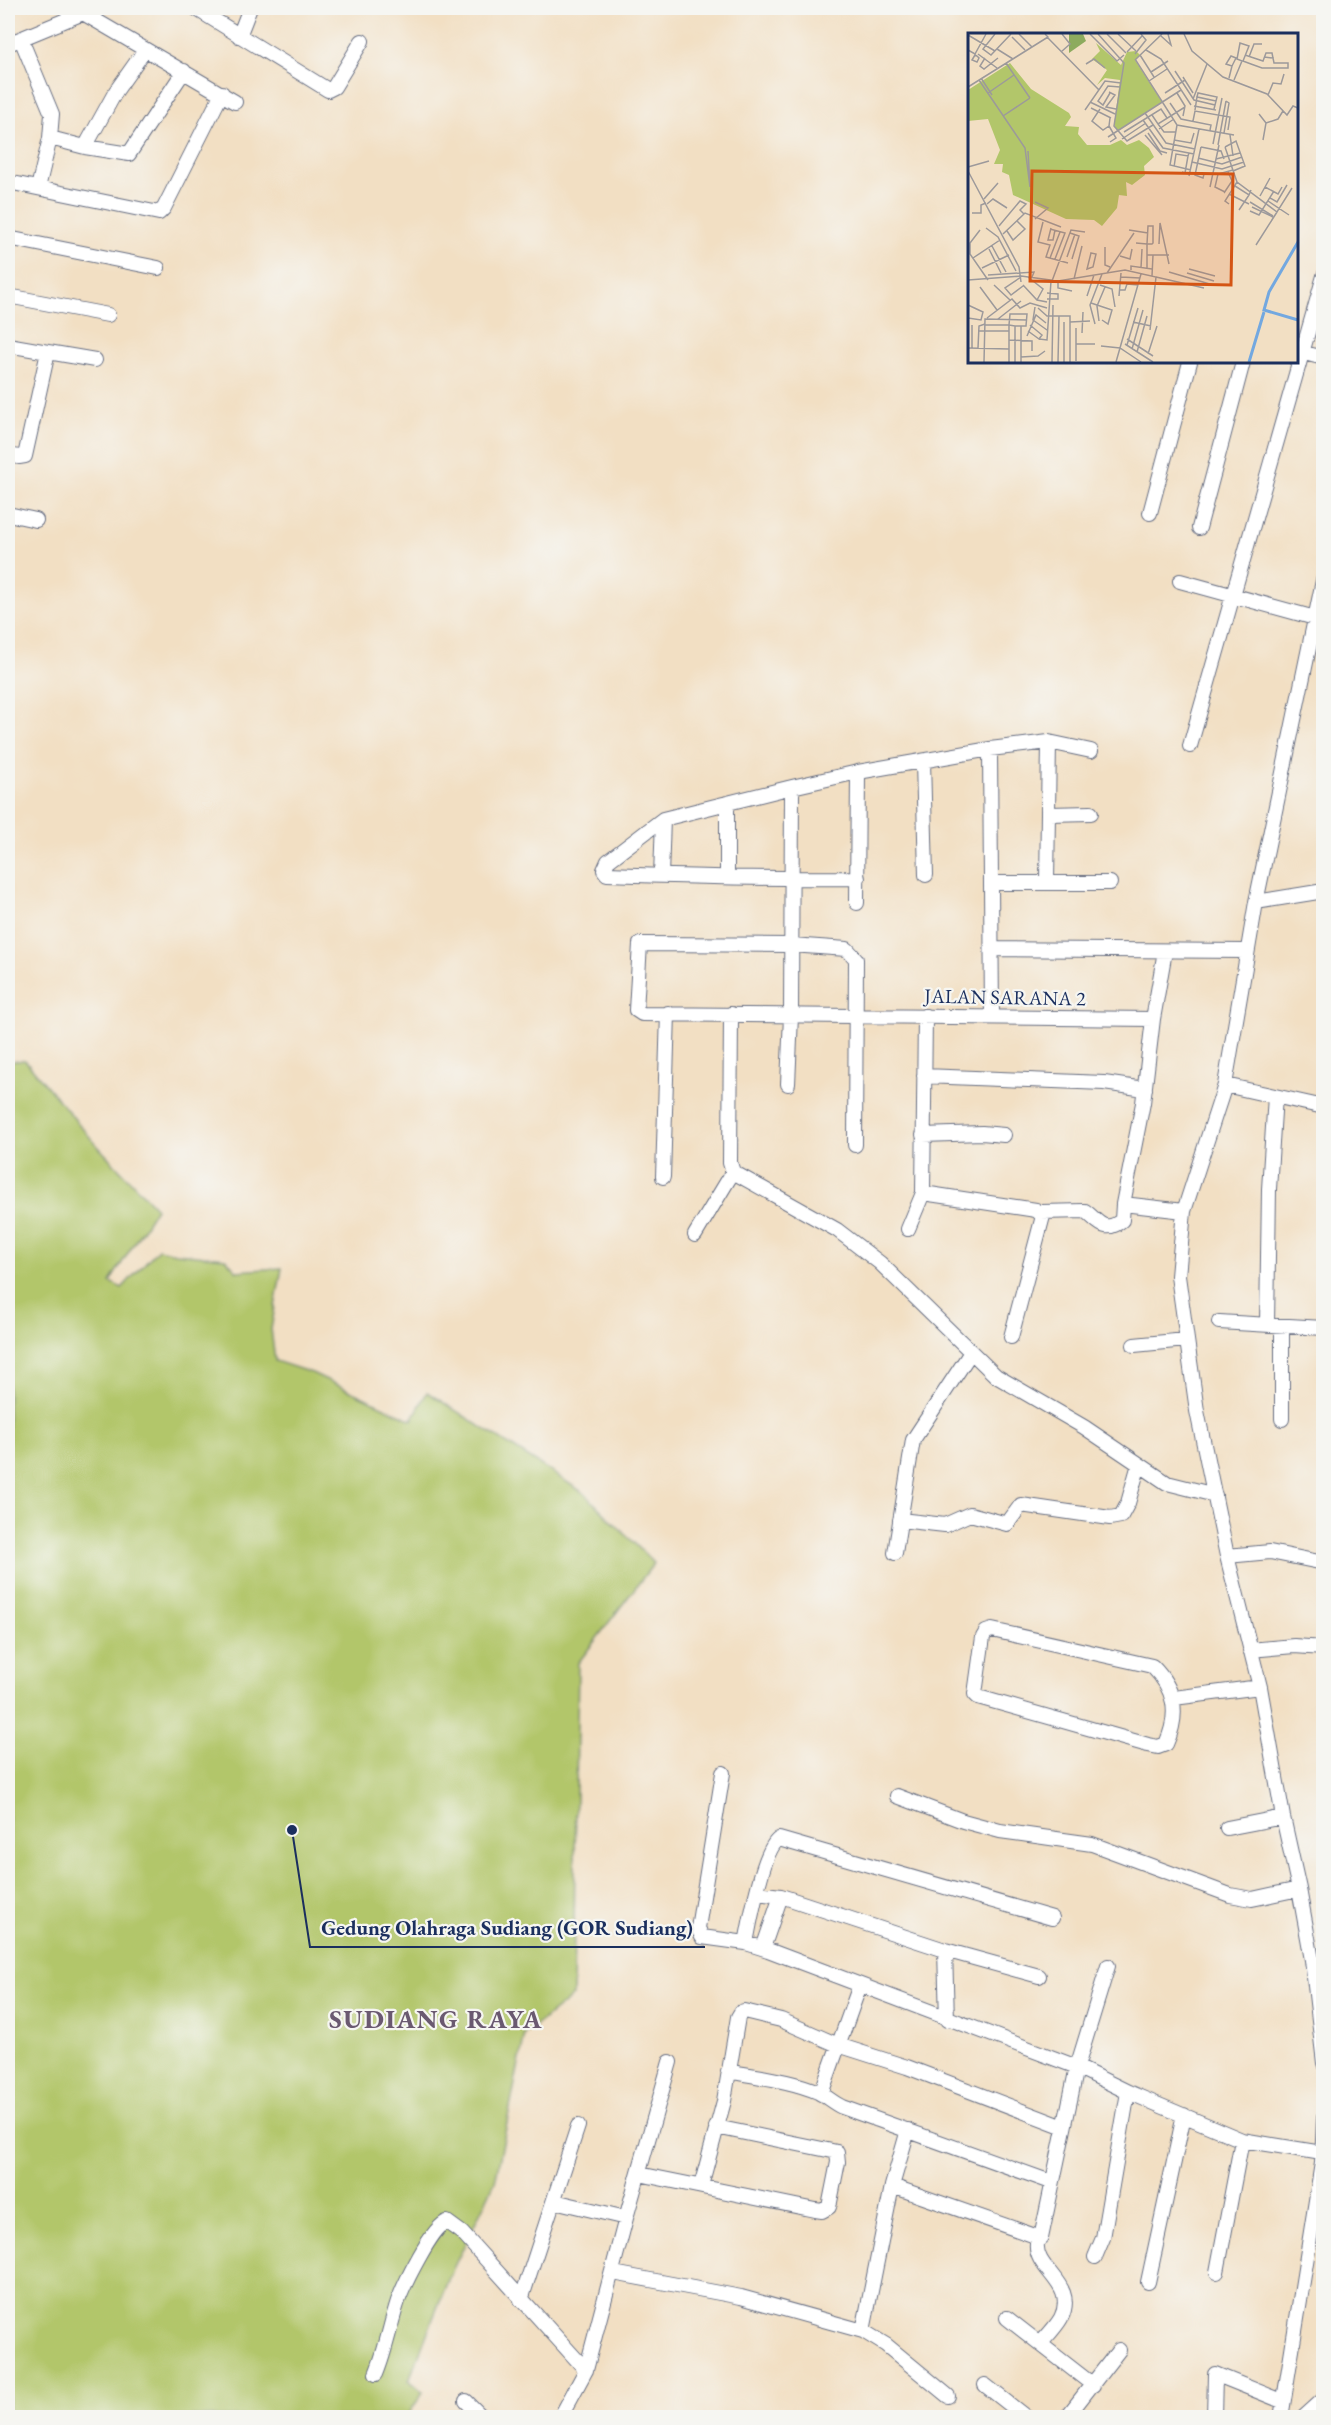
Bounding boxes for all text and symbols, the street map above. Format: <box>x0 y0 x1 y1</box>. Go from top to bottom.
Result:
inset map <box>968 33 1298 363</box>
street label: JALAN SARANA 2 <box>922 983 1086 1011</box>
callout: Gedung Olahraga Sudiang (GOR Sudiang) <box>310 1908 705 1947</box>
text: Gedung Olahraga Sudiang (GOR Sudiang) <box>321 1914 693 1941</box>
district label: SUDIANG RAYA <box>329 2002 543 2036</box>

